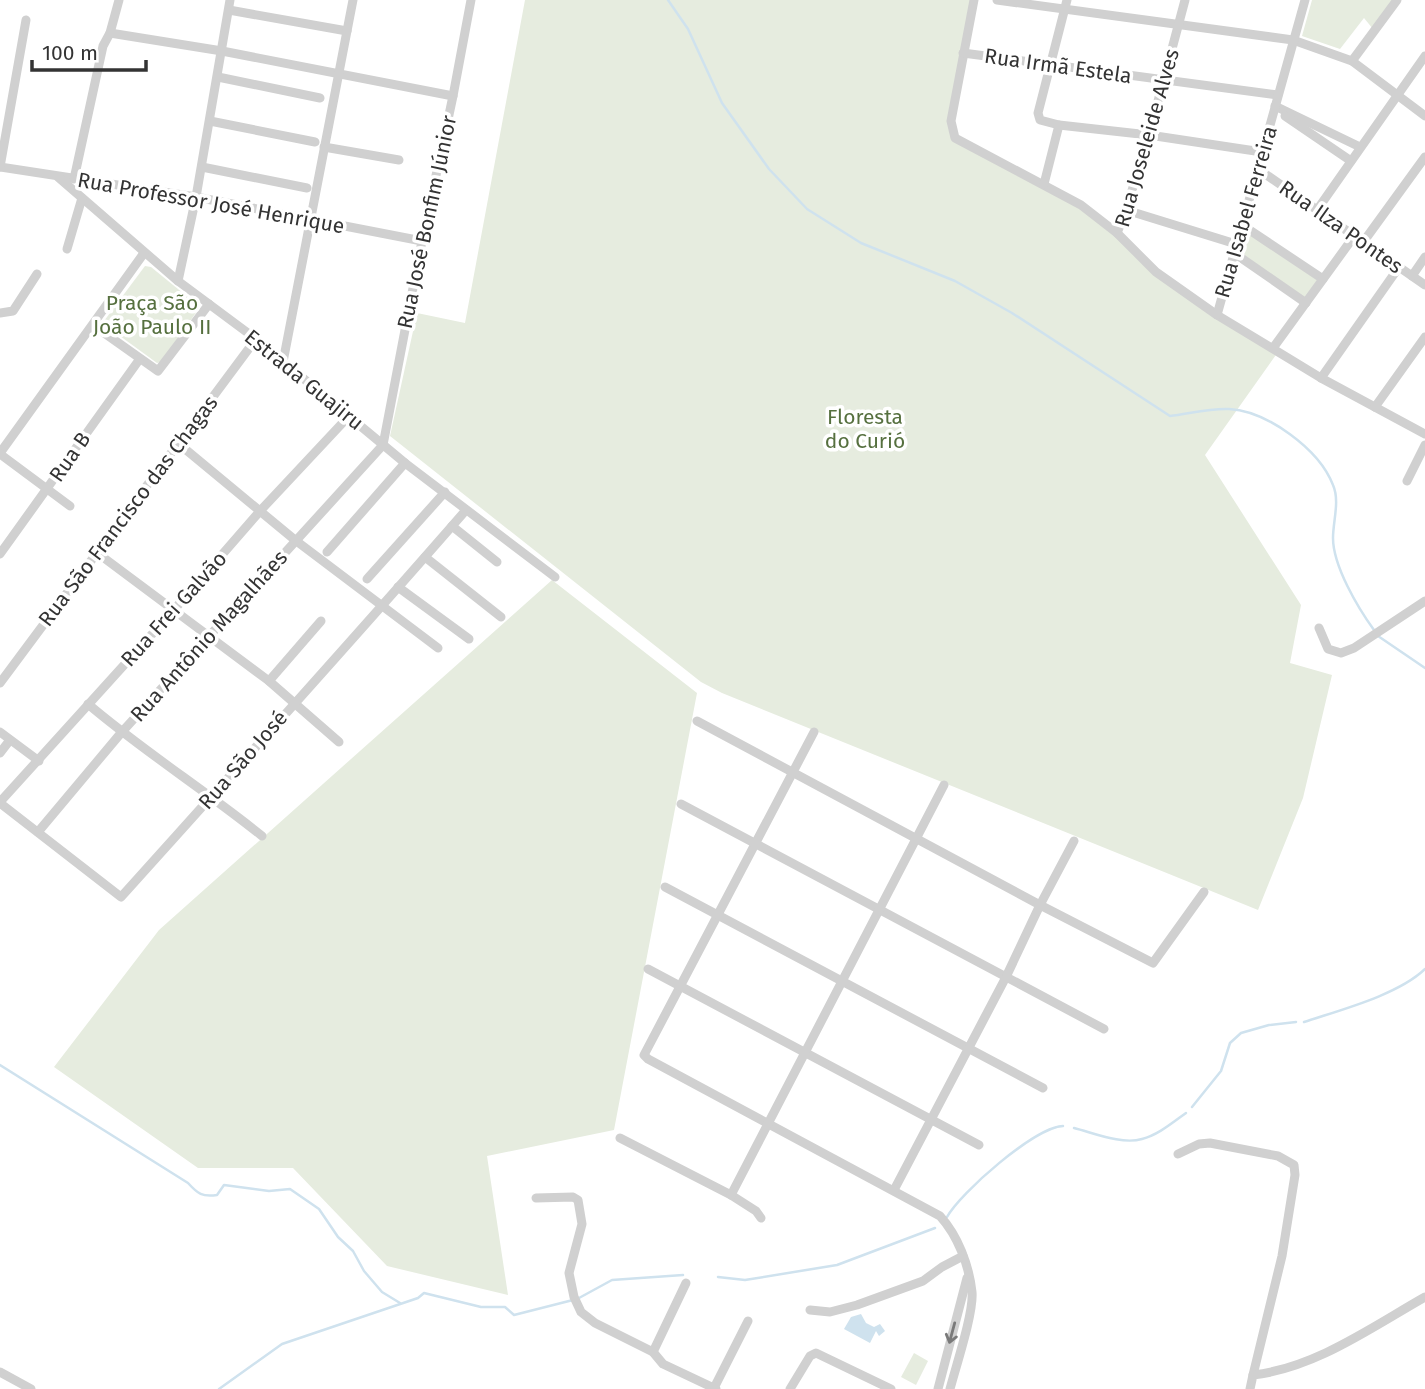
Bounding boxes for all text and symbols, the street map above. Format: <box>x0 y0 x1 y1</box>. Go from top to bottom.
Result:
scale bar <box>32 28 145 72</box>
text: 100 m <box>42 40 98 66</box>
street label: Rua Irmã Estela <box>983 43 1133 89</box>
street label: Rua Joseleide Alves <box>1109 46 1185 230</box>
street label: Rua José Bonfim Júnior <box>392 113 462 331</box>
street label: Rua Isabel Ferreira <box>1209 123 1283 301</box>
street label: Rua Professor José Henrique <box>75 167 347 239</box>
street label: Rua Ilza Pontes <box>1274 175 1408 279</box>
park label: Praça São João Paulo II <box>93 290 211 340</box>
street label: Estrada Guajiru <box>239 324 369 436</box>
street label: Rua São Francisco das Chagas <box>33 390 223 632</box>
park label: Floresta do Curió <box>825 404 905 454</box>
street label: Rua B <box>44 427 96 487</box>
street label: Rua Antônio Magalhães <box>125 545 293 727</box>
street label: Rua Frei Galvão <box>115 546 233 672</box>
street label: Rua São José <box>193 705 293 815</box>
one-way arrow <box>945 1321 958 1343</box>

